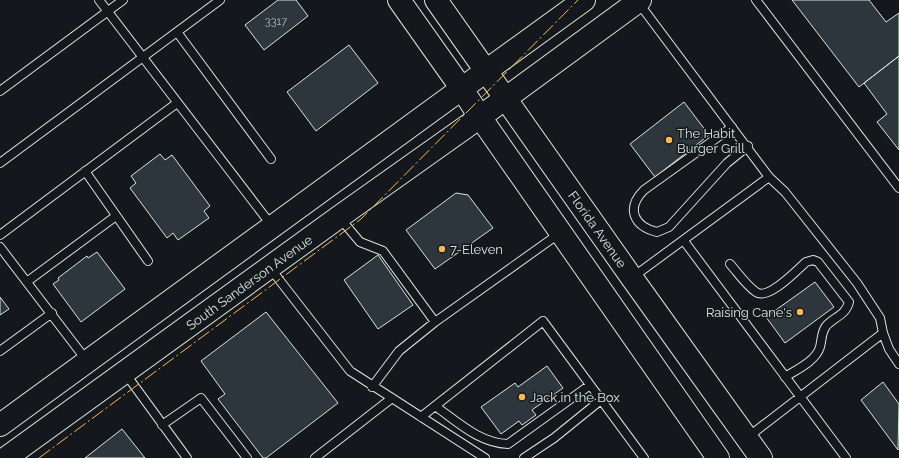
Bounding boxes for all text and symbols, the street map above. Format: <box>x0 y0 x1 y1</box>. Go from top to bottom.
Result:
house number: 3317 <box>265 15 287 28</box>
place label: The Habit Burger Grill <box>677 126 745 156</box>
marker: The Habit Burger Grill <box>664 135 674 145</box>
street label: Florida Avenue <box>565 188 630 271</box>
street label: South Sanderson Avenue <box>183 232 315 333</box>
place label: 7-Eleven <box>450 242 503 257</box>
marker: 7-Eleven <box>437 244 447 254</box>
place label: Raising Cane's <box>706 305 792 320</box>
marker: Raising Cane's <box>795 307 805 317</box>
place label: Jack in the Box <box>530 390 620 405</box>
marker: Jack in the Box <box>517 392 527 402</box>

